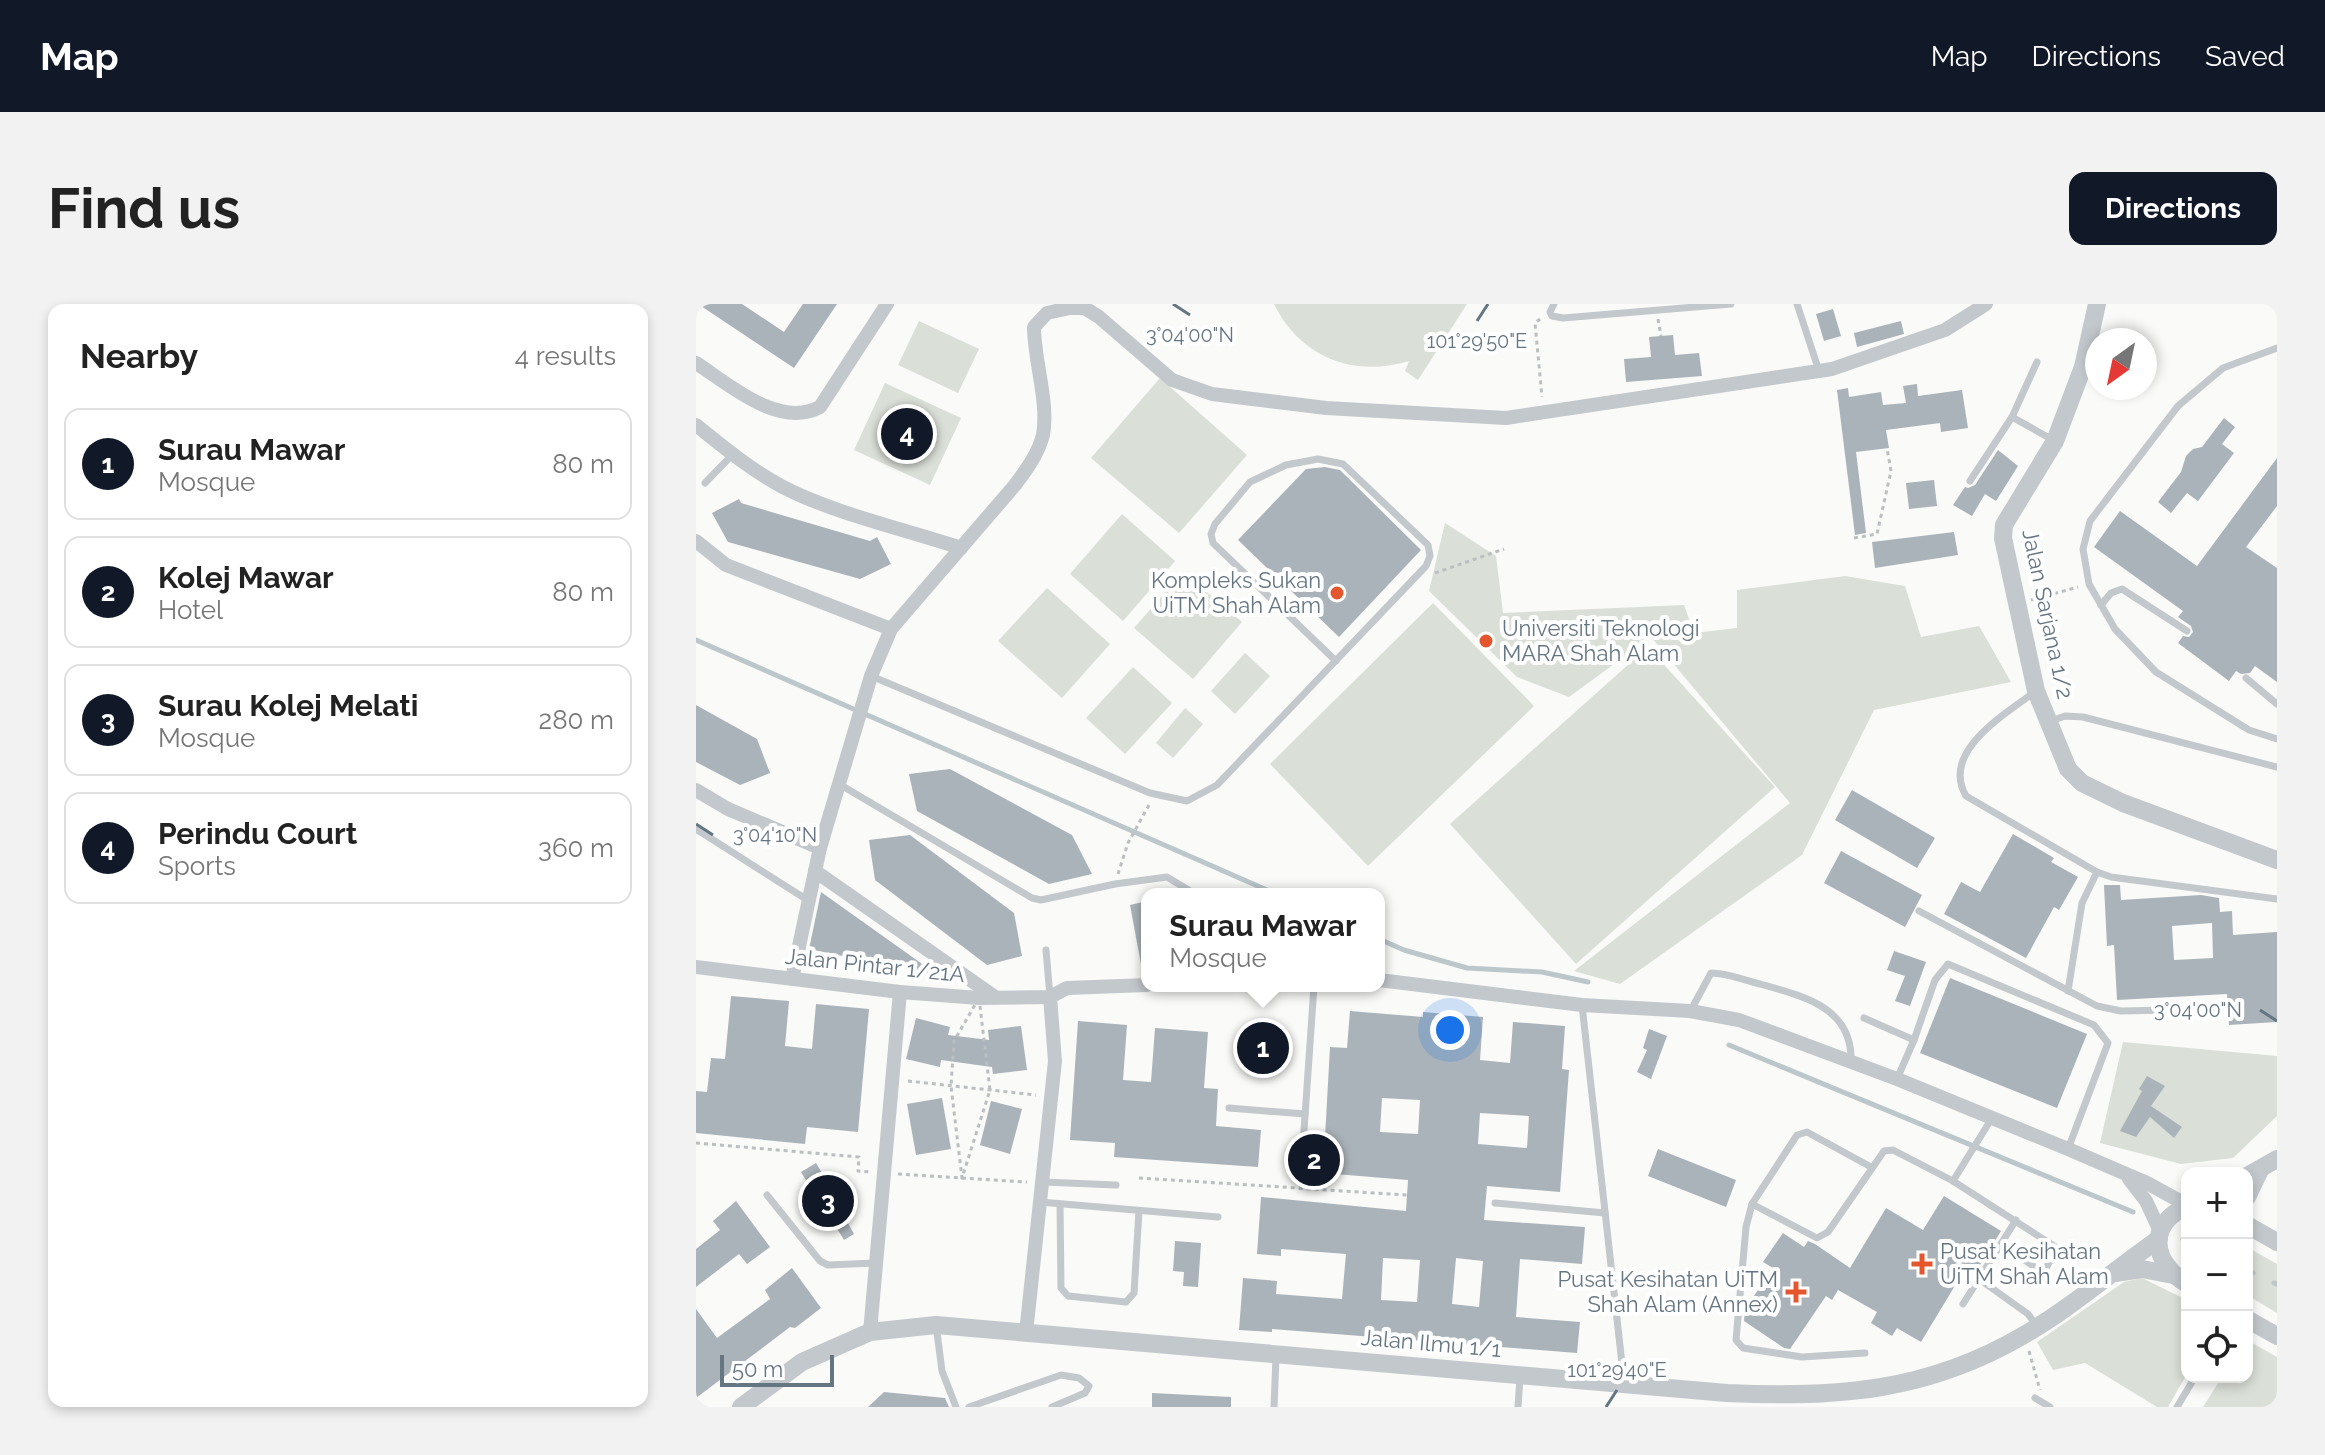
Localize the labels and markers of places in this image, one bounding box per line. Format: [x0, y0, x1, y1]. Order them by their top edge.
pin: 4 [881, 404, 933, 464]
place label: Kompleks Sukan UiTM Shah Alam [1151, 567, 1321, 618]
marker: Kompleks Sukan UiTM Shah Alam [1328, 584, 1346, 602]
place label: Universiti Teknologi MARA Shah Alam [1502, 615, 1700, 666]
marker: Universiti Teknologi MARA Shah Alam [1477, 632, 1495, 650]
pin: 1 [1237, 1018, 1289, 1078]
pin: 2 [1288, 1130, 1340, 1190]
pin: 3 [802, 1171, 854, 1231]
place label: Pusat Kesihatan UiTM Shah Alam [1940, 1238, 2109, 1289]
marker: Pusat Kesihatan UiTM Shah Alam [1911, 1253, 1933, 1275]
place label: Pusat Kesihatan UiTM Shah Alam (Annex) [1557, 1266, 1778, 1317]
marker: Pusat Kesihatan UiTM Shah Alam (Annex) [1785, 1281, 1807, 1303]

